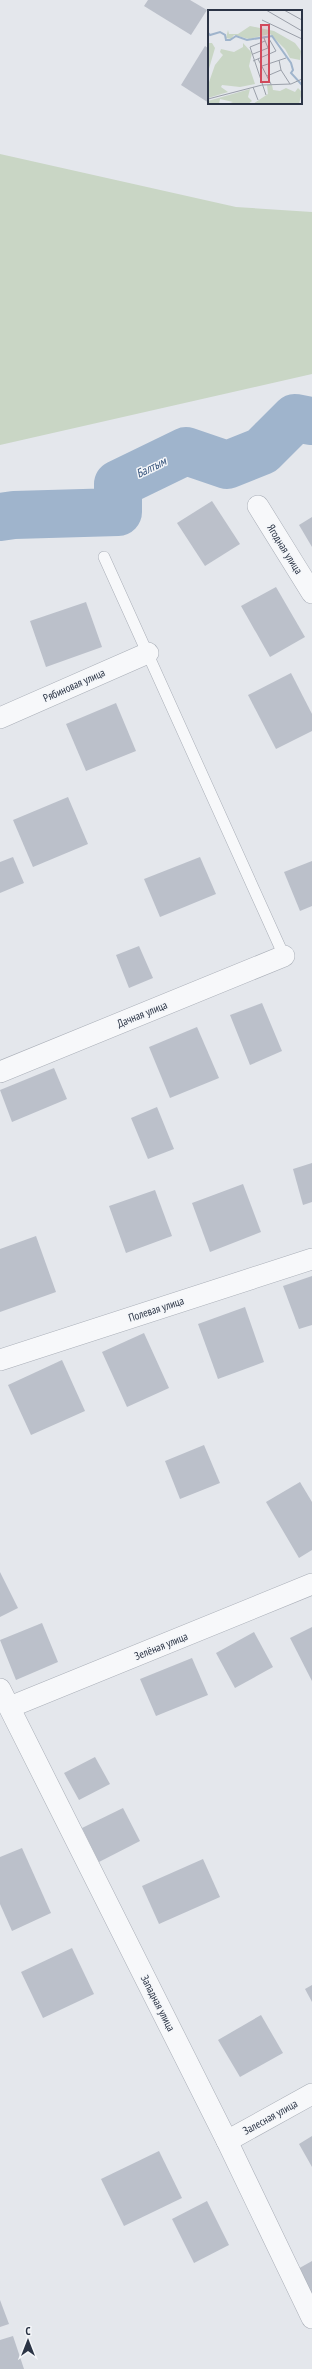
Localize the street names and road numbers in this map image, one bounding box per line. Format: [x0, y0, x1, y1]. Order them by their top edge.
street label: Ягодная улица [264, 522, 306, 576]
street label: Рябиновая улица [41, 665, 107, 705]
street label: Дачная улица [115, 998, 169, 1030]
street label: Полевая улица [126, 1293, 186, 1325]
street label: Зелёная улица [132, 1629, 190, 1663]
street label: Западная улица [138, 1972, 178, 2034]
street label: Залесная улица [240, 2096, 300, 2138]

